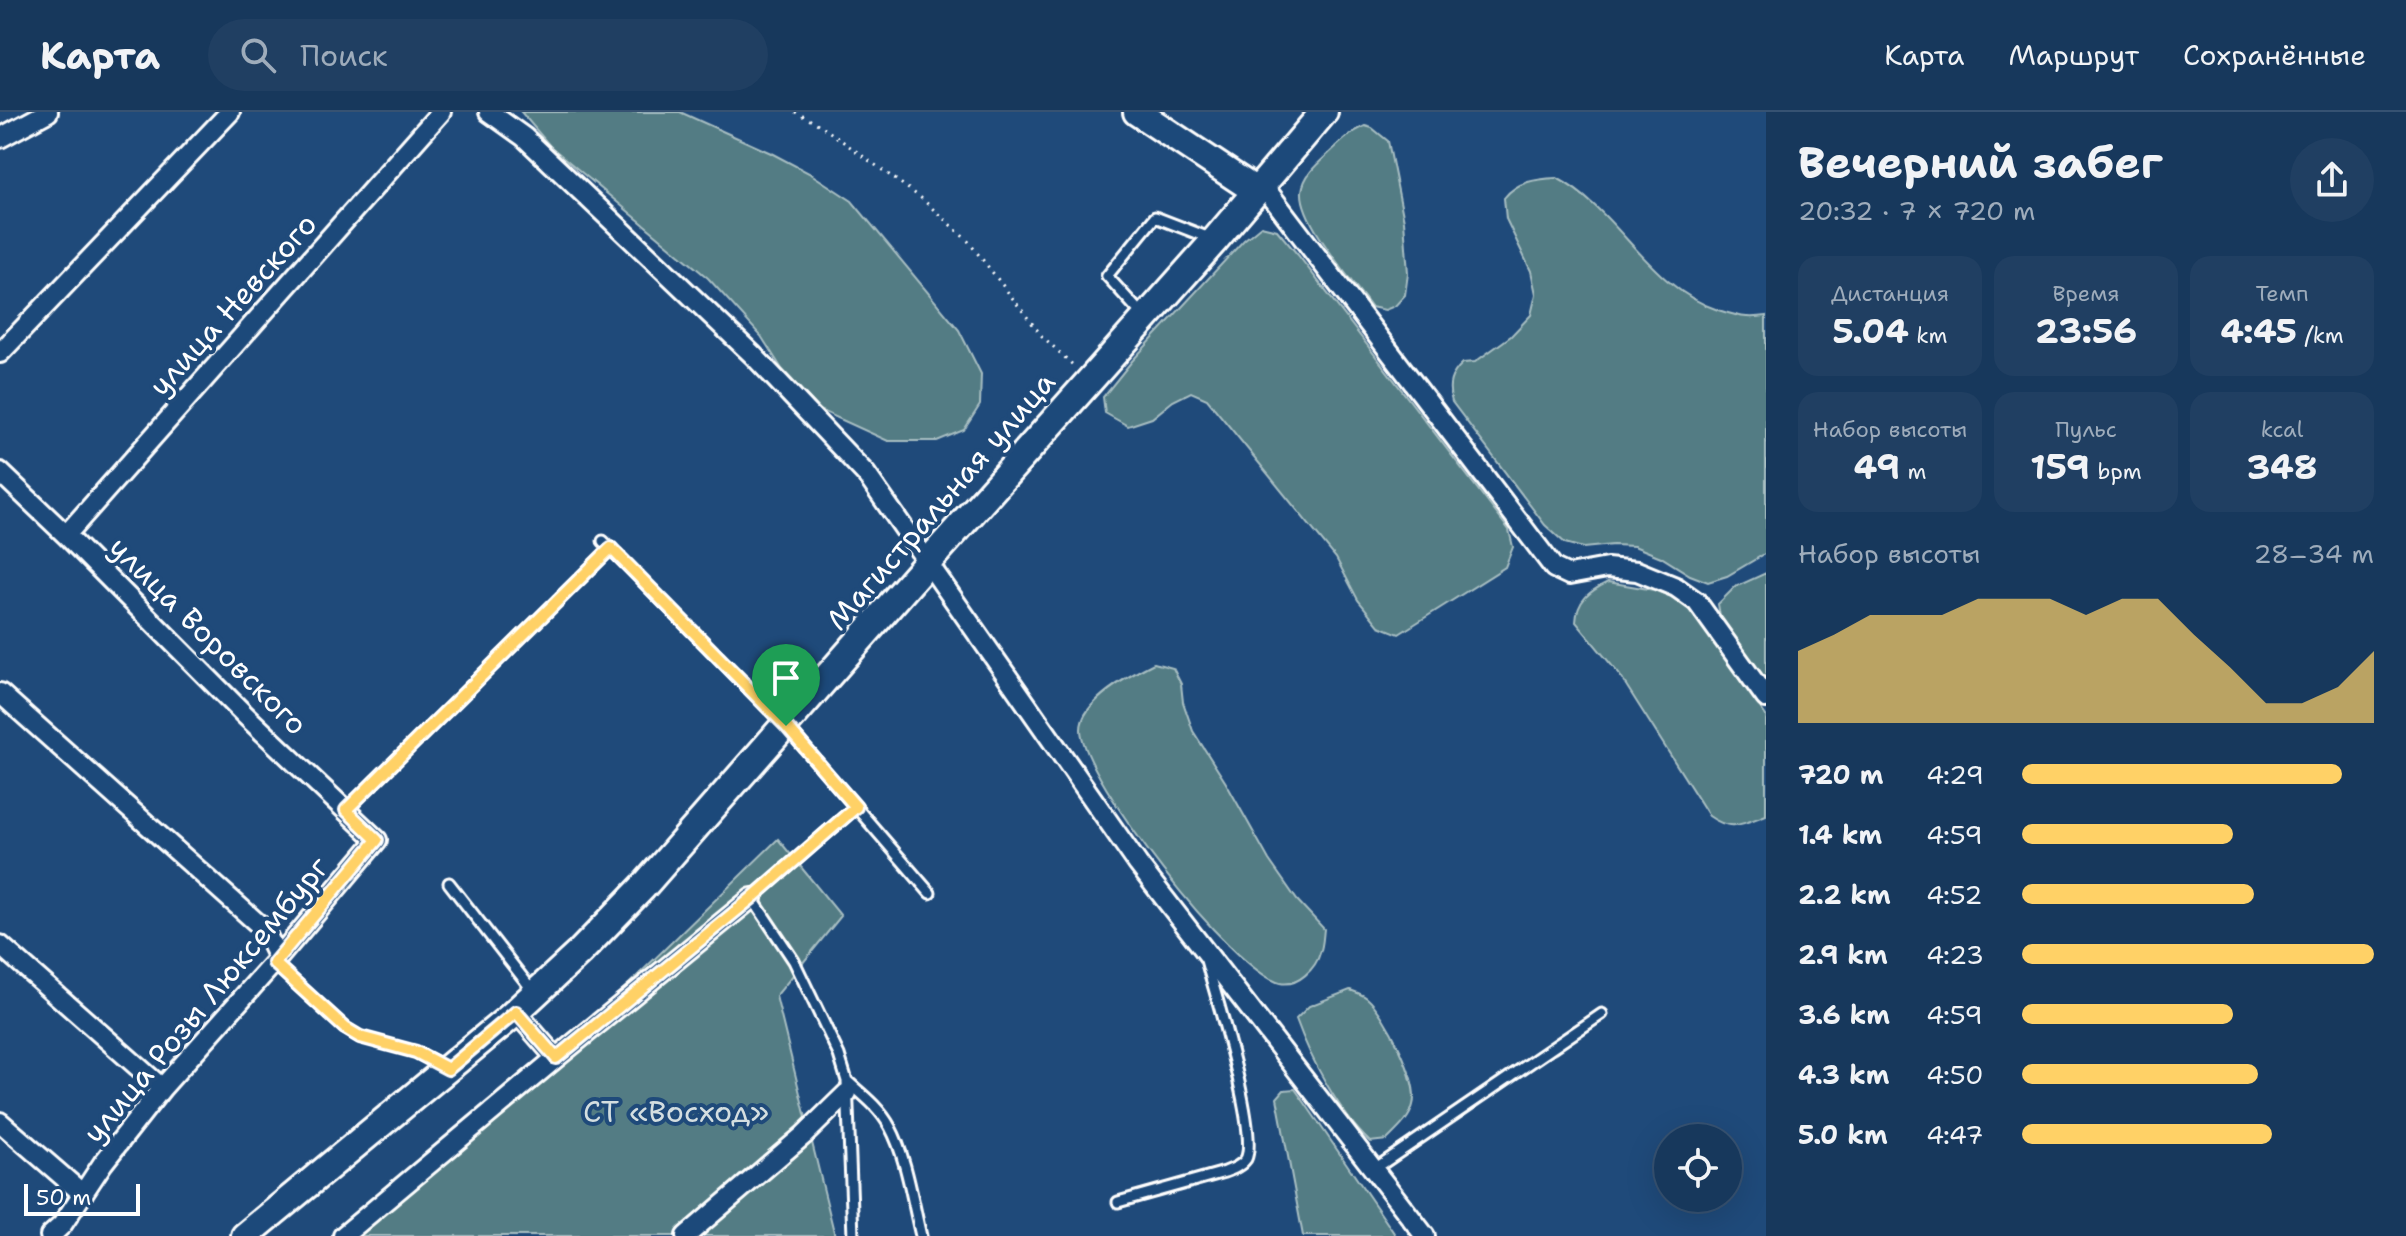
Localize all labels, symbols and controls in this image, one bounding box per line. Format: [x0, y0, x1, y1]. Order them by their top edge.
search box [208, 19, 768, 91]
text: Карта [40, 30, 160, 81]
icon: search [236, 33, 280, 77]
text: Поиск [300, 35, 388, 76]
text: Карта [1884, 36, 1964, 74]
text: Маршрут [2008, 36, 2139, 74]
text: Сохранённые [2183, 36, 2366, 74]
text: Вечерний забег [1798, 133, 2163, 192]
button: share [2290, 138, 2374, 222]
text: 20:32 · 7 × 720 m [1798, 193, 2036, 228]
street label: улица Невского [139, 204, 326, 405]
text: Дистанция [1831, 279, 1949, 308]
text: Время [2052, 279, 2120, 308]
text: Темп [2255, 279, 2309, 308]
text: 5.04 [1833, 308, 1909, 354]
text: 23:56 [2035, 308, 2137, 354]
text: 4:45 [2220, 308, 2297, 354]
text: km [1909, 321, 1948, 350]
text: /km [2297, 321, 2344, 350]
street label: Магистральная улица [817, 362, 1065, 639]
text: Набор высоты [1813, 415, 1967, 444]
text: Пульс [2055, 415, 2117, 444]
text: kcal [2261, 415, 2303, 444]
text: 49 [1853, 444, 1900, 490]
text: 159 [2030, 444, 2090, 490]
text: 348 [2247, 444, 2317, 490]
text: m [1900, 457, 1927, 486]
text: bpm [2090, 457, 2142, 486]
street label: улица Воровского [100, 527, 317, 744]
text: Набор высоты [1798, 536, 1980, 571]
text: 28–34 m [2253, 536, 2374, 571]
pin [752, 644, 820, 726]
icon: arrive [764, 656, 808, 700]
text: 720 m [1798, 757, 1883, 792]
text: 4:29 [1926, 757, 1984, 792]
text: 1.4 km [1798, 817, 1882, 852]
text: 4:59 [1926, 817, 1983, 852]
street label: улица Розы Люксембург [73, 847, 338, 1152]
text: 2.2 km [1798, 877, 1891, 912]
text: 4:52 [1926, 877, 1982, 912]
text: 2.9 km [1798, 937, 1888, 972]
text: 4:23 [1926, 937, 1984, 972]
text: 3.6 km [1798, 997, 1890, 1032]
text: 4:59 [1926, 997, 1983, 1032]
text: 4.3 km [1798, 1057, 1889, 1092]
text: 4:50 [1926, 1057, 1984, 1092]
park label: СТ «Восход» [583, 1091, 769, 1132]
text: 5.0 km [1798, 1117, 1888, 1152]
text: 4:47 [1926, 1117, 1983, 1152]
map controls [1654, 1124, 1742, 1212]
button: locate [1654, 1124, 1742, 1212]
scale bar [24, 1180, 140, 1216]
text: 50 m [36, 1183, 91, 1212]

